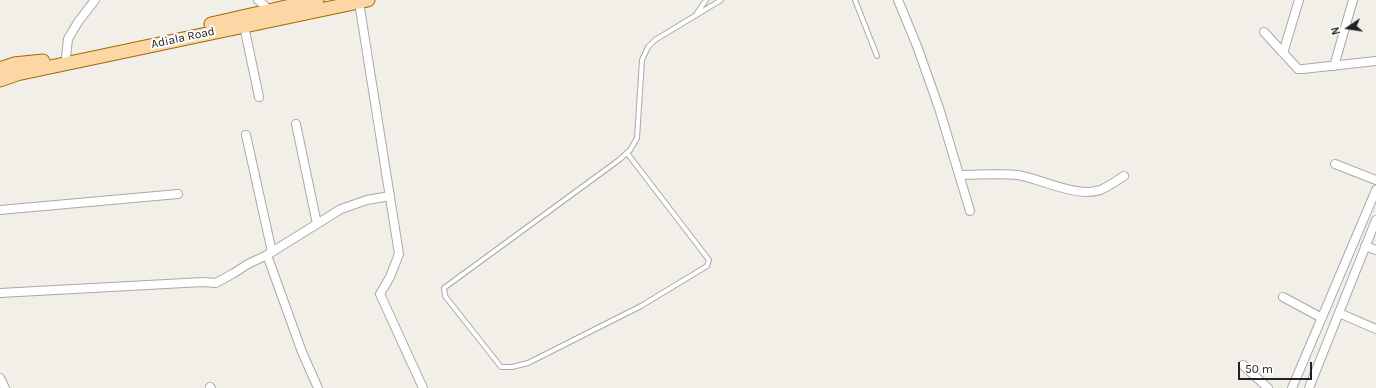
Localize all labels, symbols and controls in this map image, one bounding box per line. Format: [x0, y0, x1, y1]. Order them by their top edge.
north arrow [1328, 8, 1368, 48]
street label: Adiala Road [150, 24, 216, 52]
text: N [1329, 26, 1343, 36]
scale bar [1240, 354, 1314, 380]
text: 50 m [1245, 362, 1273, 376]

